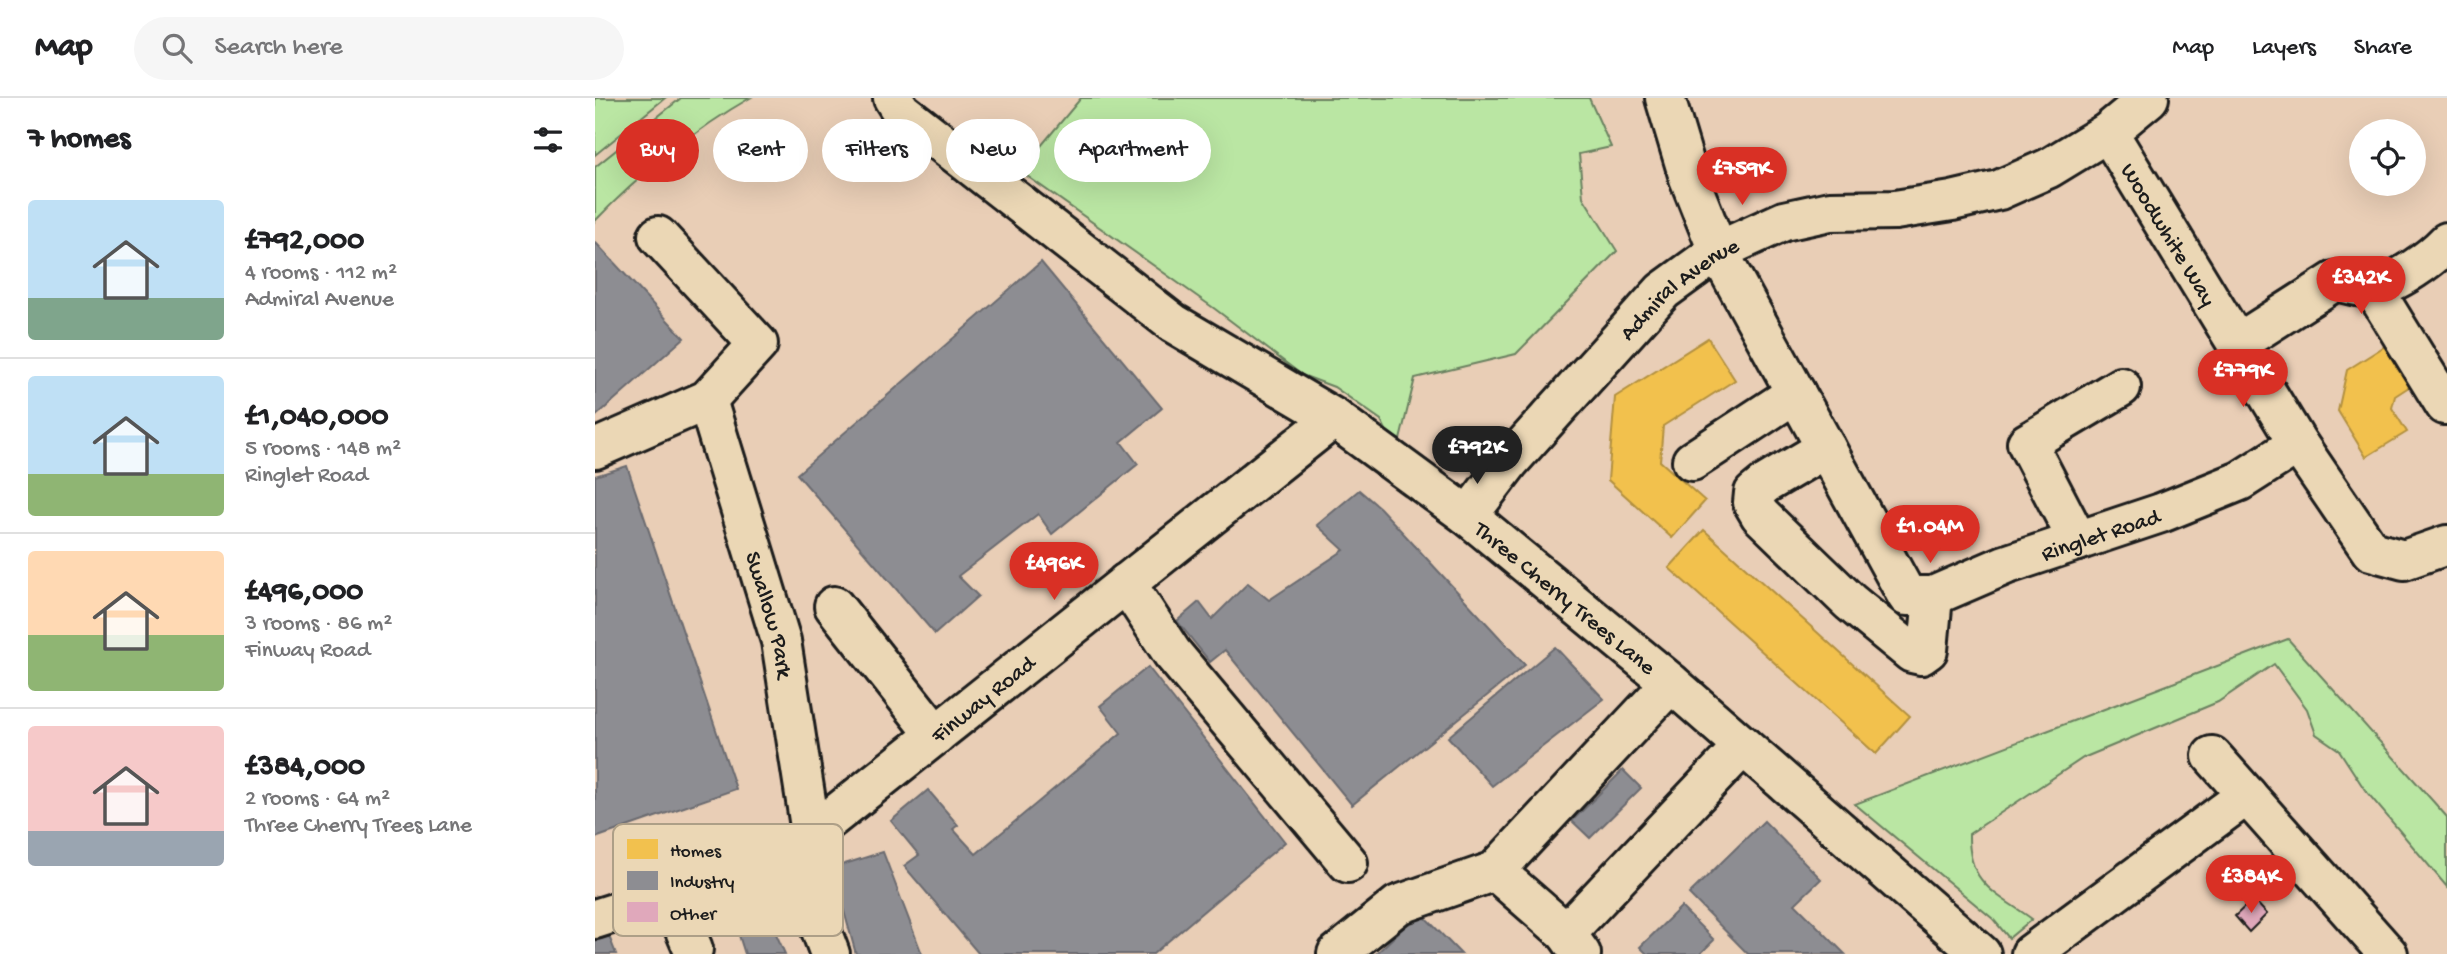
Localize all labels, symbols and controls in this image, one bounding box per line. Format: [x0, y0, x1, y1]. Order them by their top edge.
search box [134, 17, 624, 80]
text: Map [35, 29, 92, 67]
icon: search [158, 29, 196, 67]
text: Search here [214, 33, 343, 64]
text: Map [2172, 34, 2214, 63]
text: Layers [2252, 34, 2316, 63]
text: Share [2354, 34, 2412, 63]
chip: Buy [616, 119, 699, 182]
chip: Rent [713, 119, 808, 182]
chip: Filters [822, 119, 932, 182]
chip: New [946, 119, 1040, 182]
chip: Apartment [1054, 119, 1211, 182]
map controls [2349, 119, 2426, 196]
button: locate [2349, 119, 2426, 196]
icon: filters [529, 121, 567, 159]
text: 7 homes [28, 123, 130, 158]
pin: £759K [1693, 148, 1791, 207]
text: £759K [1713, 156, 1771, 183]
street label: Woodwhite Way [2113, 159, 2221, 312]
text: £792,000 [245, 225, 364, 260]
icon: home [84, 228, 168, 312]
street label: Admiral Avenue [1615, 233, 1745, 347]
pin: £342K [2312, 256, 2410, 316]
text: 4 rooms · 112 m² [245, 260, 397, 287]
text: £342K [2333, 265, 2389, 292]
text: Admiral Avenue [245, 287, 394, 314]
pin: £779K [2194, 350, 2292, 409]
text: £779K [2214, 358, 2272, 385]
text: £1,040,000 [245, 401, 389, 436]
icon: home [84, 404, 168, 488]
pin: £792K [1428, 426, 1526, 486]
text: £792K [1448, 435, 1506, 462]
text: 5 rooms · 148 m² [245, 436, 401, 463]
text: Ringlet Road [245, 463, 368, 490]
street label: Ringlet Road [2038, 504, 2165, 569]
pin: £1.04M [1873, 505, 1987, 565]
text: £1.04M [1897, 514, 1963, 541]
street label: Three Cherry Trees Lane [1466, 516, 1661, 683]
pin: £496K [1005, 542, 1103, 602]
street label: Swallow Park [737, 549, 797, 683]
text: £496K [1026, 551, 1082, 578]
text: £496,000 [245, 576, 363, 611]
icon: home [84, 579, 168, 663]
text: 3 rooms · 86 m² [245, 611, 392, 638]
text: Finway Road [245, 638, 370, 665]
street label: Finway Road [926, 650, 1043, 751]
text: £384,000 [245, 751, 365, 786]
icon: home [84, 754, 168, 838]
text: 2 rooms · 64 m² [245, 786, 390, 813]
text: Three Cherry Trees Lane [245, 813, 472, 840]
legend [613, 824, 843, 936]
text: Homes [670, 841, 722, 864]
pin: £384K [2202, 856, 2300, 915]
text: £384K [2222, 864, 2280, 891]
text: Industry [670, 872, 735, 895]
text: Other [670, 904, 718, 927]

